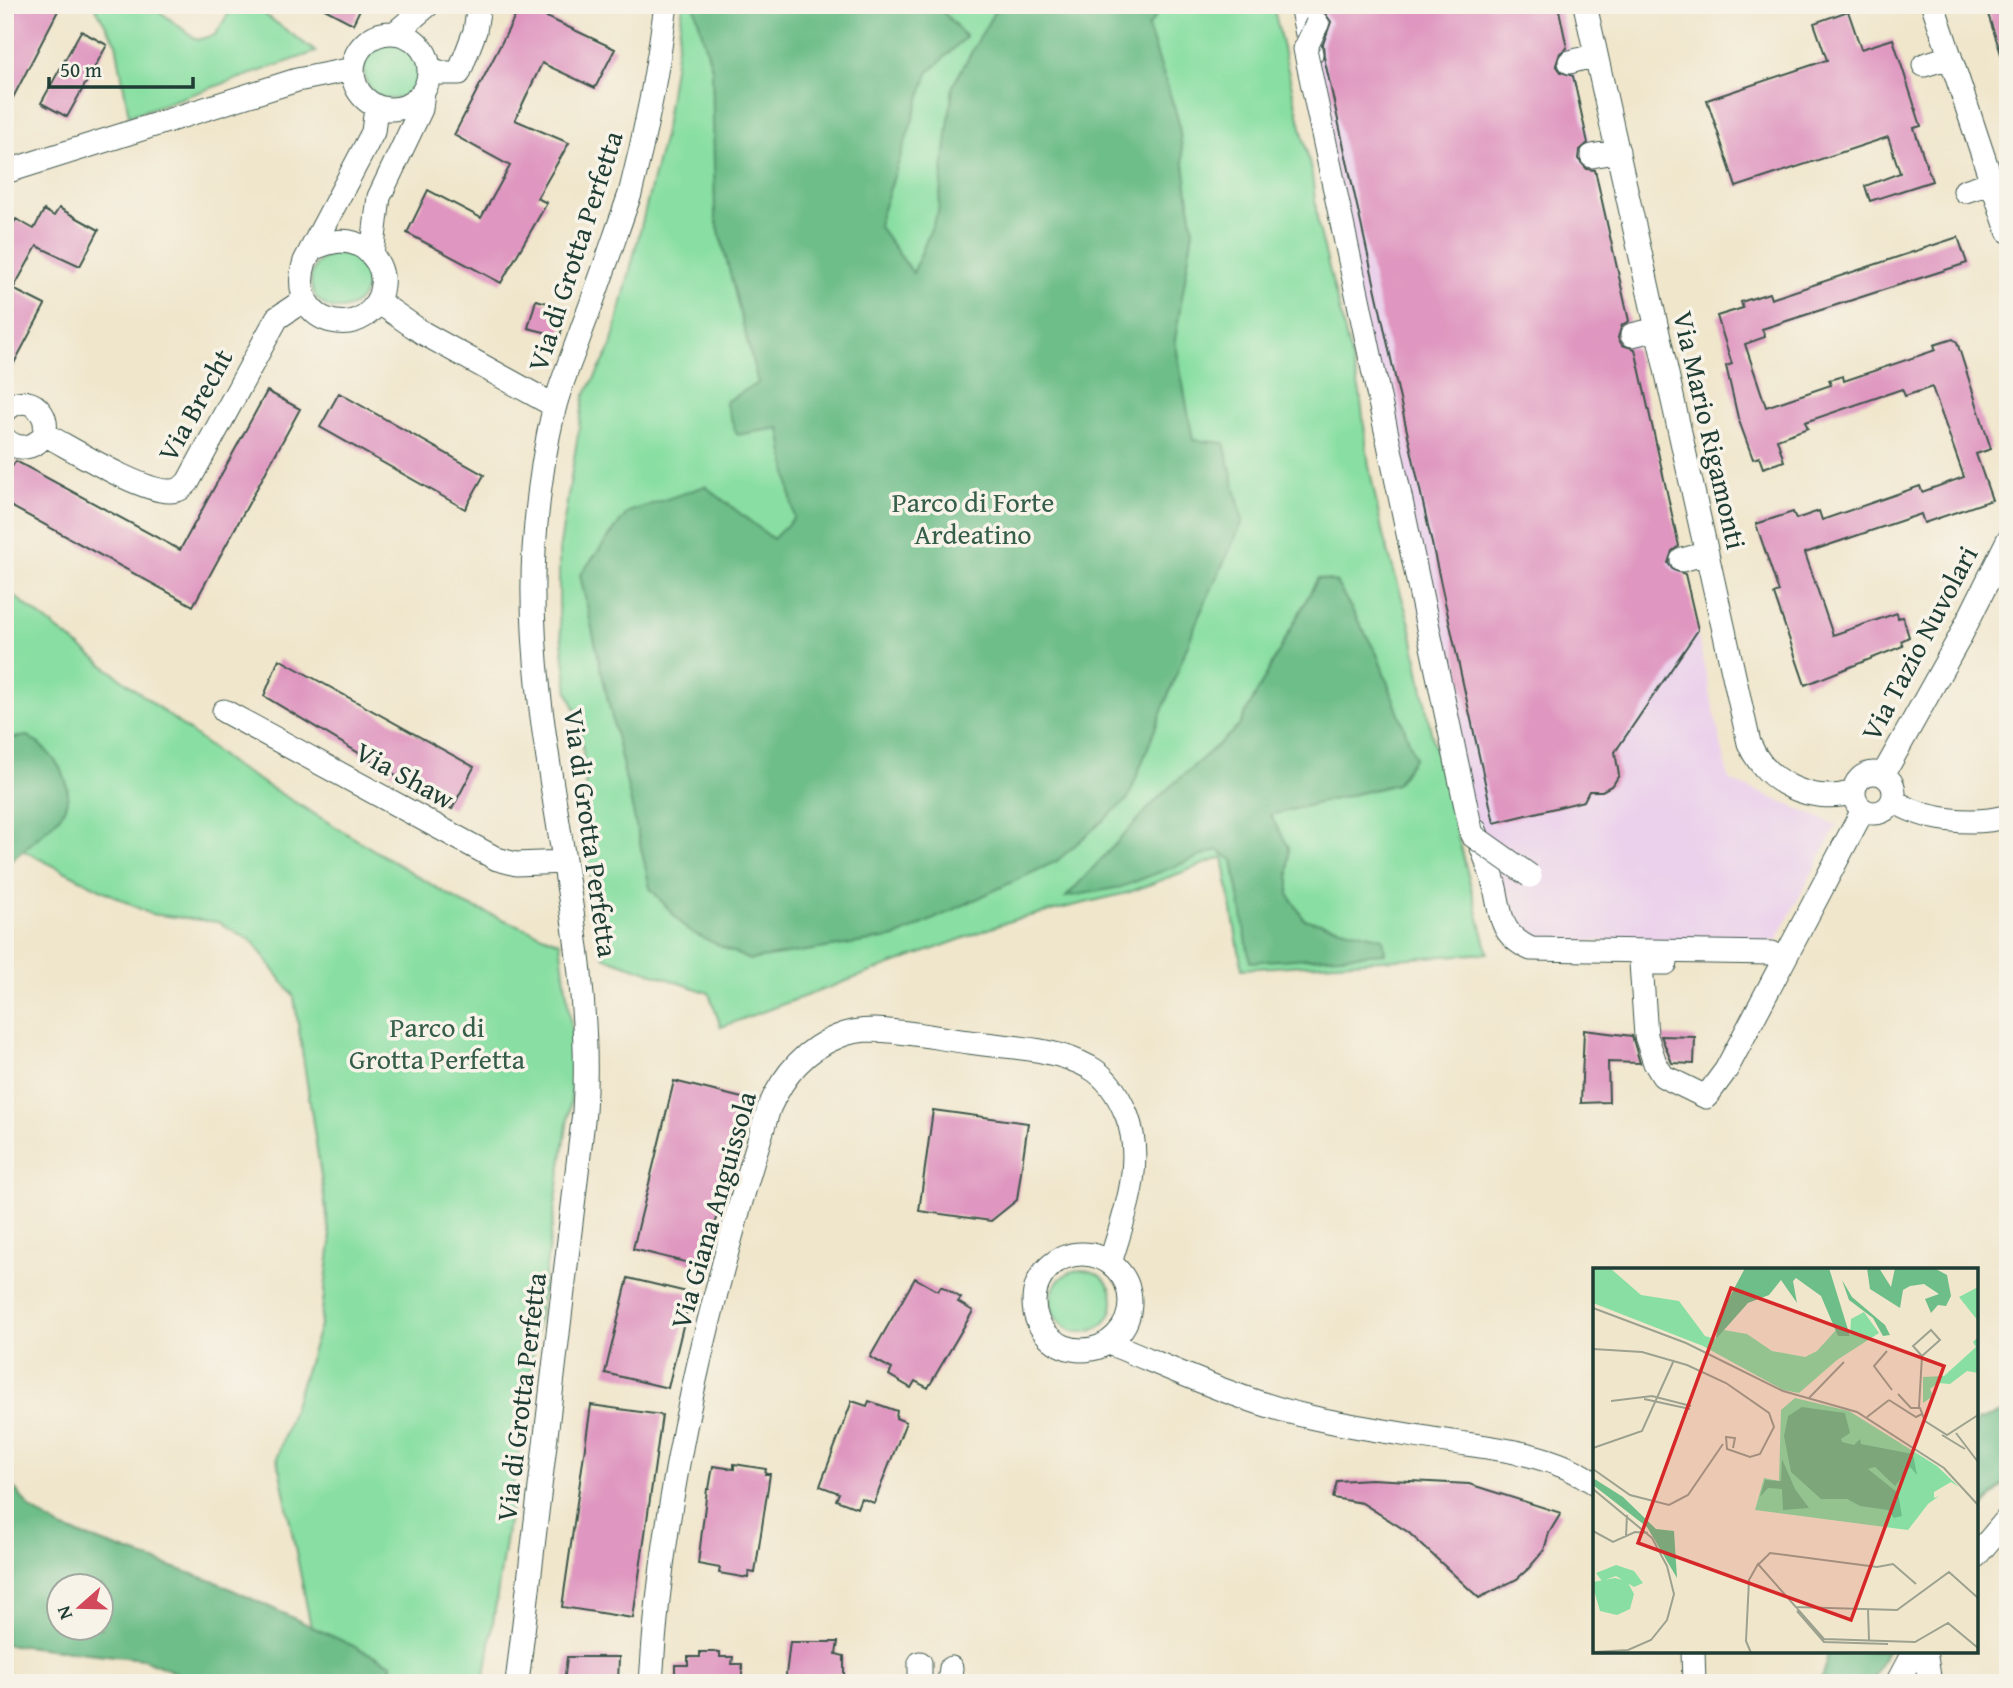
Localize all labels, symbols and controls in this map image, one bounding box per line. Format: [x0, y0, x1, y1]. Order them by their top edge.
scale bar [49, 46, 192, 90]
text: 50 m [60, 54, 102, 85]
street label: Via di Grotta Perfetta [516, 125, 633, 376]
street label: Via Mario Rigamonti [1663, 307, 1758, 553]
street label: Via Brecht [147, 341, 242, 469]
park label: Parco di Forte Ardeatino [892, 481, 1054, 554]
street label: Via Tazio Nuvolari [1850, 538, 1987, 748]
street label: Via di Grotta Perfetta [554, 706, 629, 961]
street label: Via Shaw [348, 731, 462, 819]
park label: Parco di Grotta Perfetta [349, 1006, 526, 1079]
street label: Via Giana Anguissola [659, 1085, 766, 1334]
inset map [1593, 1268, 1978, 1653]
street label: Via di Grotta Perfetta [485, 1269, 556, 1524]
north arrow [46, 1572, 116, 1642]
text: N [49, 1602, 79, 1624]

